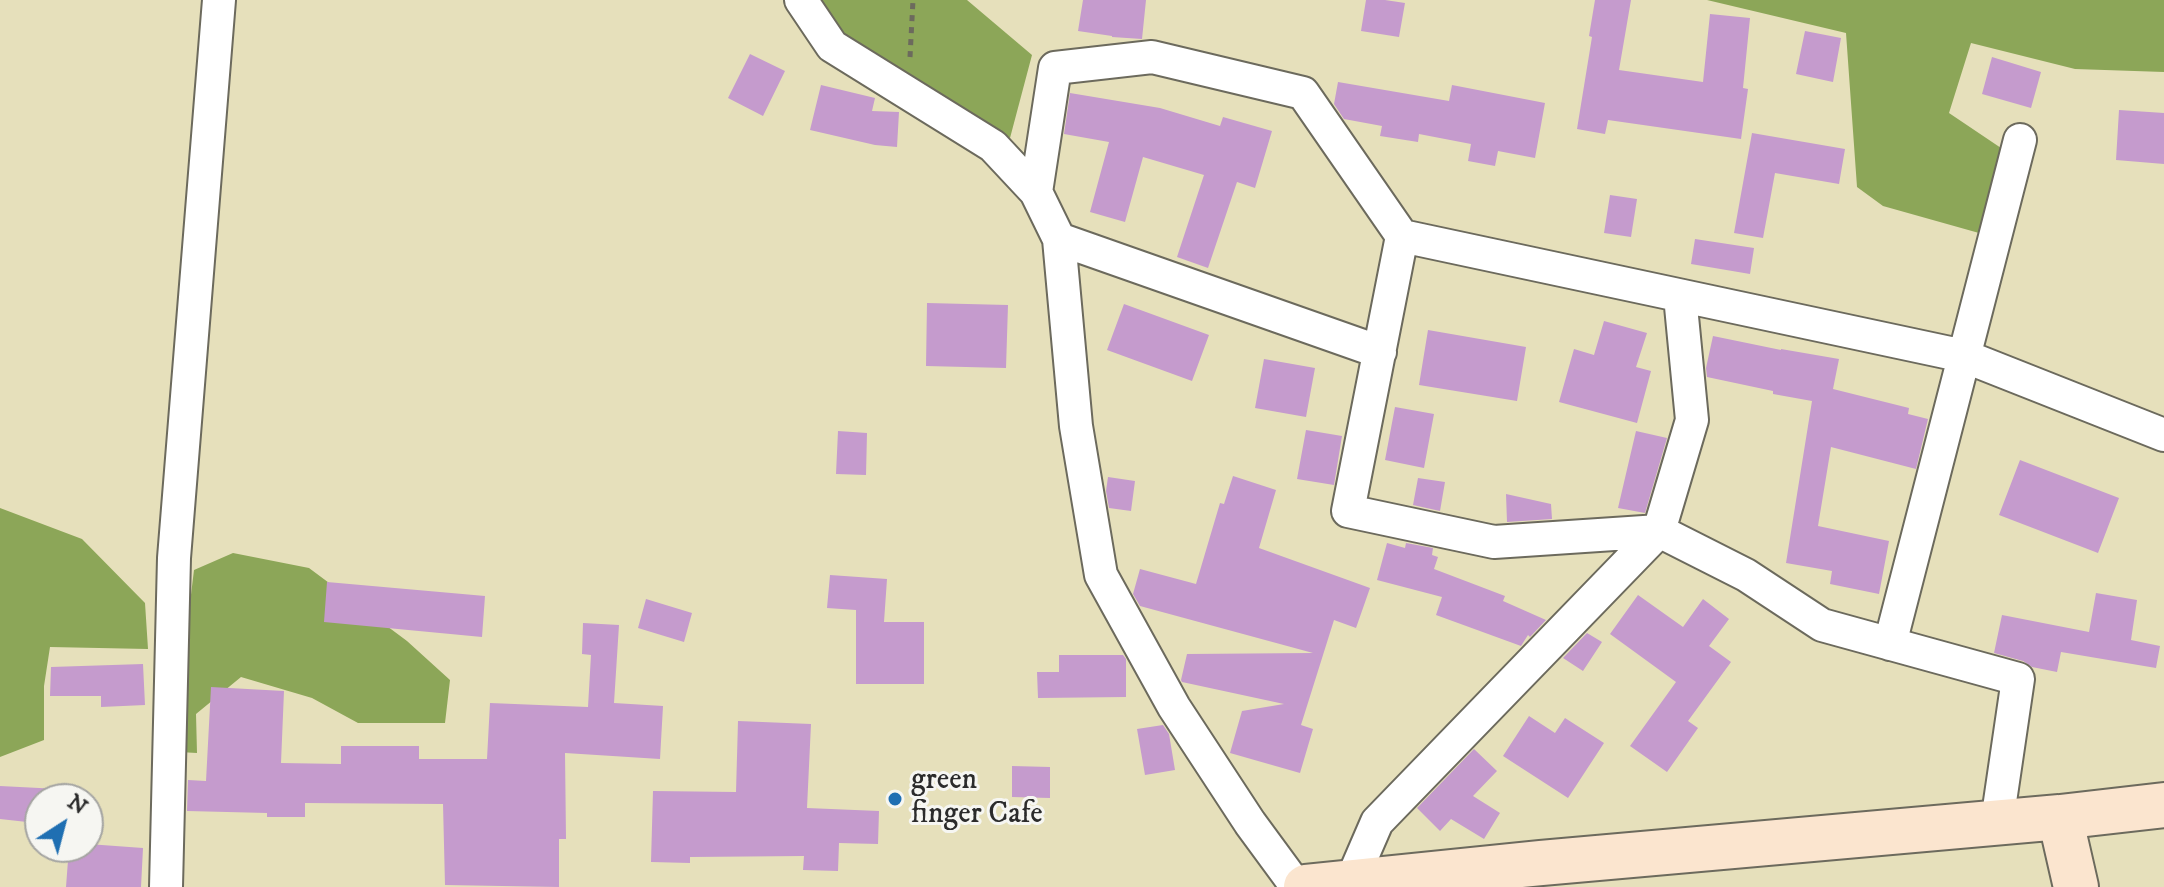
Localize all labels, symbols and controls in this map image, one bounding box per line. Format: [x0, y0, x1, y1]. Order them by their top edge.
place label: green finger Cafe [911, 764, 1043, 834]
north arrow [24, 783, 104, 863]
text: N [62, 789, 92, 821]
marker: green finger Cafe [886, 790, 904, 808]

